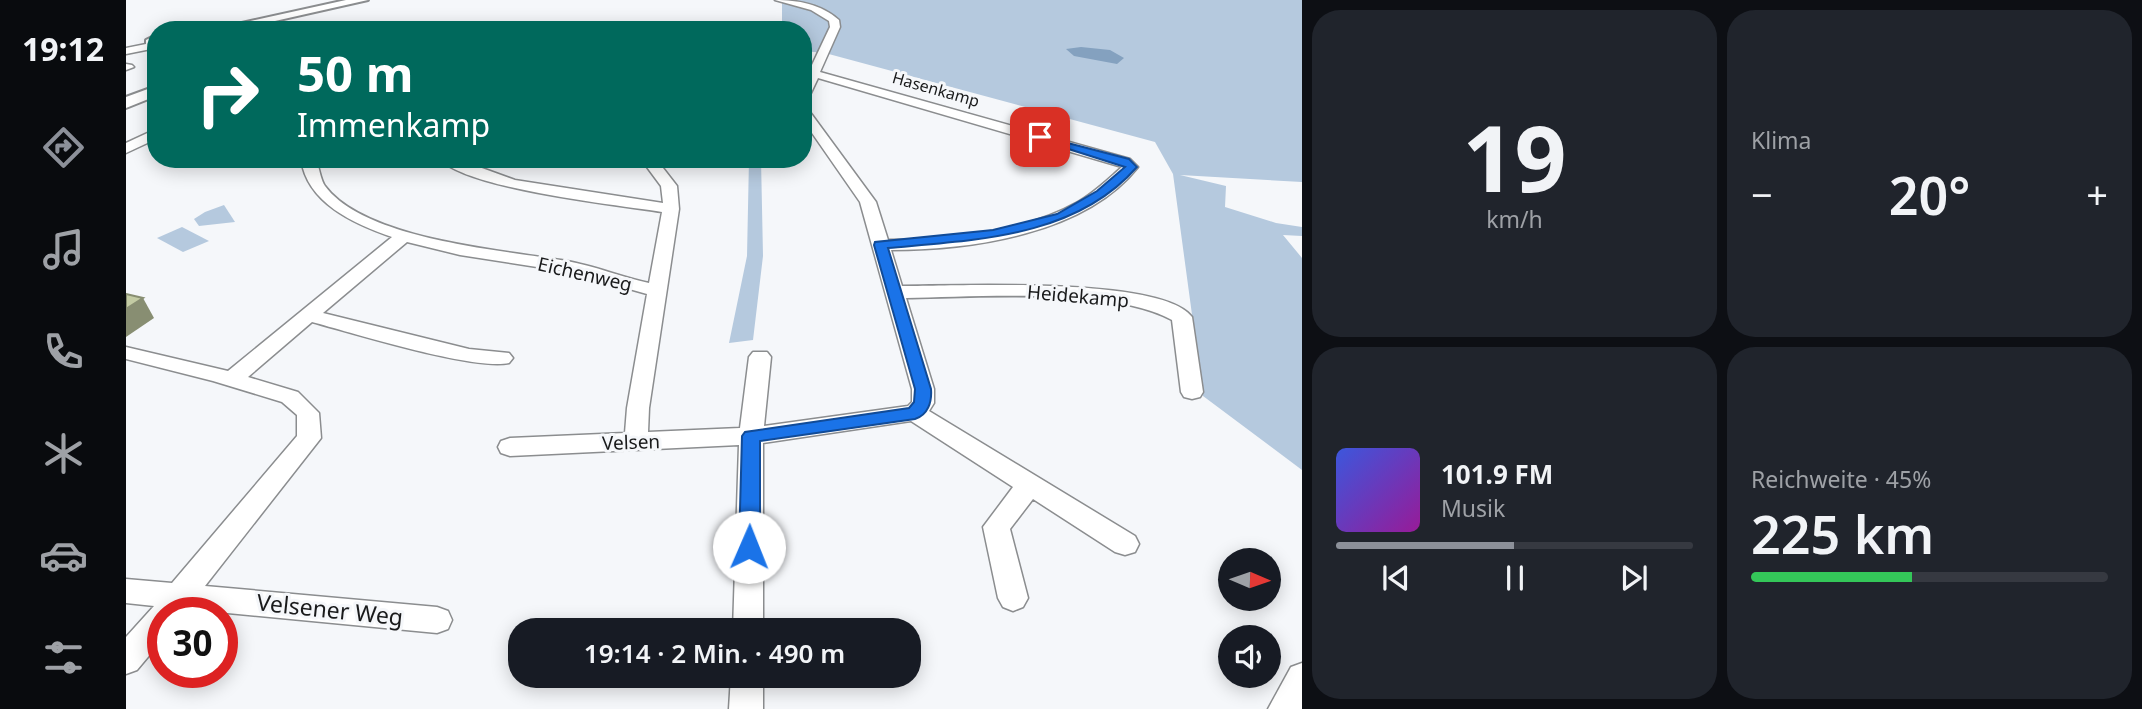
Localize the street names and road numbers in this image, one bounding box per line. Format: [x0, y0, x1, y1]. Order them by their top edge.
street label: Hasenkamp [890, 66, 982, 112]
street label: Eichenweg [535, 251, 635, 297]
street label: Heidekamp [1026, 279, 1130, 313]
street label: Velsen [601, 428, 661, 456]
street label: Velsener Weg [255, 585, 405, 633]

